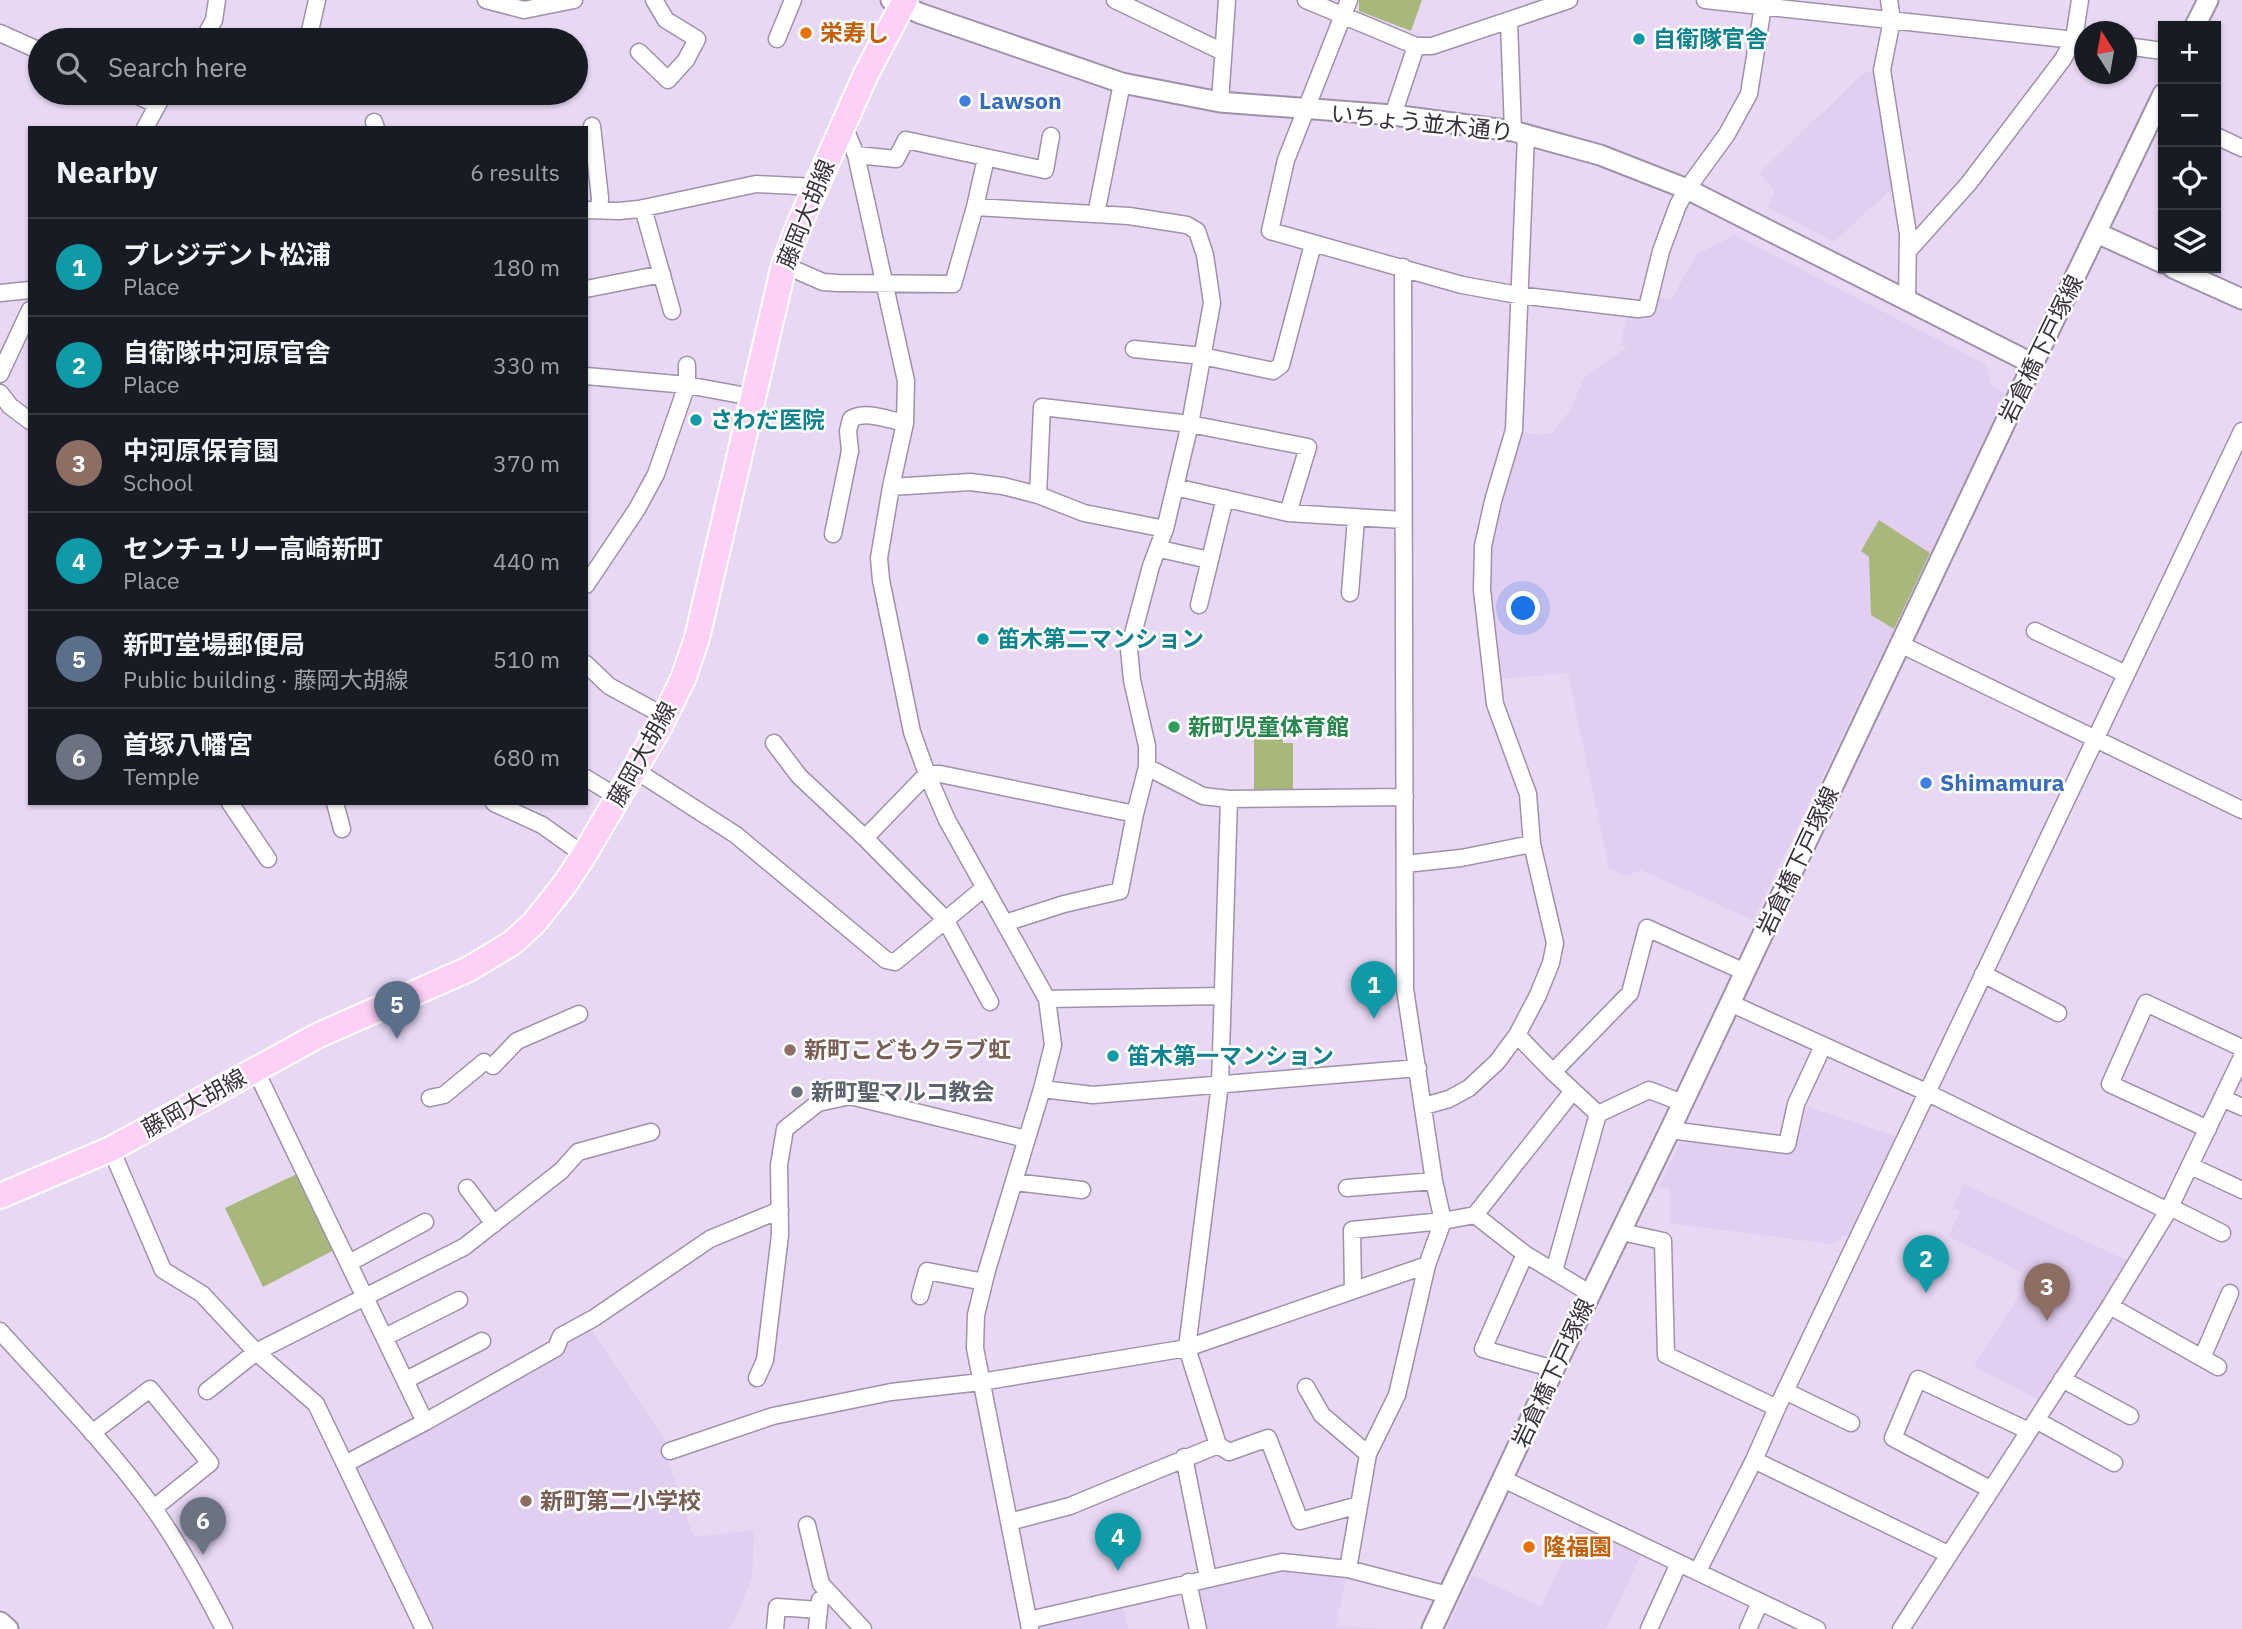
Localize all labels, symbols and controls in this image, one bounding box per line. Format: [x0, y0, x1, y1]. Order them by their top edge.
place label: 栄寿し [820, 17, 889, 47]
north arrow [2074, 21, 2137, 84]
map controls [2158, 21, 2221, 273]
button: + [2158, 21, 2221, 84]
place label: 自衛隊官舎 [1653, 23, 1768, 53]
marker: 栄寿し [798, 25, 814, 41]
search box [28, 28, 588, 105]
marker: 自衛隊官舎 [1631, 31, 1647, 47]
icon: search [52, 48, 90, 86]
text: Search here [108, 50, 247, 84]
button: − [2158, 84, 2221, 147]
place label: Lawson [979, 85, 1062, 115]
marker: Lawson [957, 93, 973, 109]
street label: いちょう並木通り [1329, 97, 1515, 147]
button: locate [2158, 147, 2221, 210]
text: Nearby [56, 152, 158, 191]
street label: 藤岡大胡線 [770, 155, 841, 273]
text: 6 results [470, 157, 560, 187]
button: layers [2158, 210, 2221, 273]
text: プレジデント松浦 [123, 237, 331, 271]
text: 1 [72, 252, 86, 282]
text: 180 m [493, 252, 560, 282]
street label: 岩倉橋下戸塚線 [1991, 270, 2089, 427]
text: Place [123, 271, 180, 301]
text: 自衛隊中河原官舎 [123, 335, 331, 369]
text: 2 [72, 350, 86, 380]
text: 330 m [493, 350, 560, 380]
text: Place [123, 369, 180, 399]
place label: さわだ医院 [710, 404, 825, 434]
marker: さわだ医院 [688, 412, 704, 428]
text: 中河原保育園 [123, 433, 279, 467]
text: 3 [72, 448, 86, 478]
text: 370 m [493, 448, 560, 478]
text: School [123, 467, 193, 497]
text: センチュリー高崎新町 [123, 531, 383, 565]
text: 4 [72, 546, 86, 576]
text: 440 m [493, 546, 560, 576]
text: Place [123, 565, 180, 595]
your location [1506, 591, 1540, 625]
place label: 笛木第二マンション [997, 623, 1204, 653]
text: 新町堂場郵便局 [123, 627, 305, 661]
marker: 笛木第二マンション [975, 631, 991, 647]
text: 5 [72, 644, 86, 674]
text: 510 m [493, 644, 560, 674]
text: Public building · 藤岡大胡線 [123, 664, 408, 694]
street label: 藤岡大胡線 [600, 696, 682, 811]
place label: 新町児童体育館 [1188, 711, 1349, 741]
marker: 新町児童体育館 [1166, 719, 1182, 735]
text: 首塚八幡宮 [123, 727, 253, 761]
text: 6 [72, 742, 86, 772]
text: 680 m [493, 742, 560, 772]
text: Temple [123, 761, 200, 791]
place label: Shimamura [1940, 767, 2065, 797]
marker: Shimamura [1918, 775, 1934, 791]
street label: 岩倉橋下戸塚線 [1749, 781, 1845, 940]
pin: 1 [1351, 961, 1397, 1019]
pin: 5 [374, 981, 420, 1039]
place label: 新町こどもクラブ虹 [804, 1034, 1011, 1064]
place label: 笛木第一マンション [1127, 1040, 1334, 1070]
marker: 新町こどもクラブ虹 [782, 1042, 798, 1058]
marker: 笛木第一マンション [1105, 1048, 1121, 1064]
street label: 藤岡大胡線 [136, 1061, 251, 1143]
place label: 新町聖マルコ教会 [811, 1076, 995, 1106]
marker: 新町聖マルコ教会 [789, 1084, 805, 1100]
pin: 2 [1903, 1235, 1949, 1293]
pin: 3 [2024, 1263, 2070, 1321]
street label: 岩倉橋下戸塚線 [1504, 1293, 1600, 1452]
place label: 新町第二小学校 [540, 1485, 701, 1515]
marker: 新町第二小学校 [518, 1493, 534, 1509]
pin: 6 [180, 1497, 226, 1555]
pin: 4 [1095, 1513, 1141, 1571]
place label: 隆福園 [1543, 1531, 1612, 1561]
marker: 隆福園 [1521, 1539, 1537, 1555]

